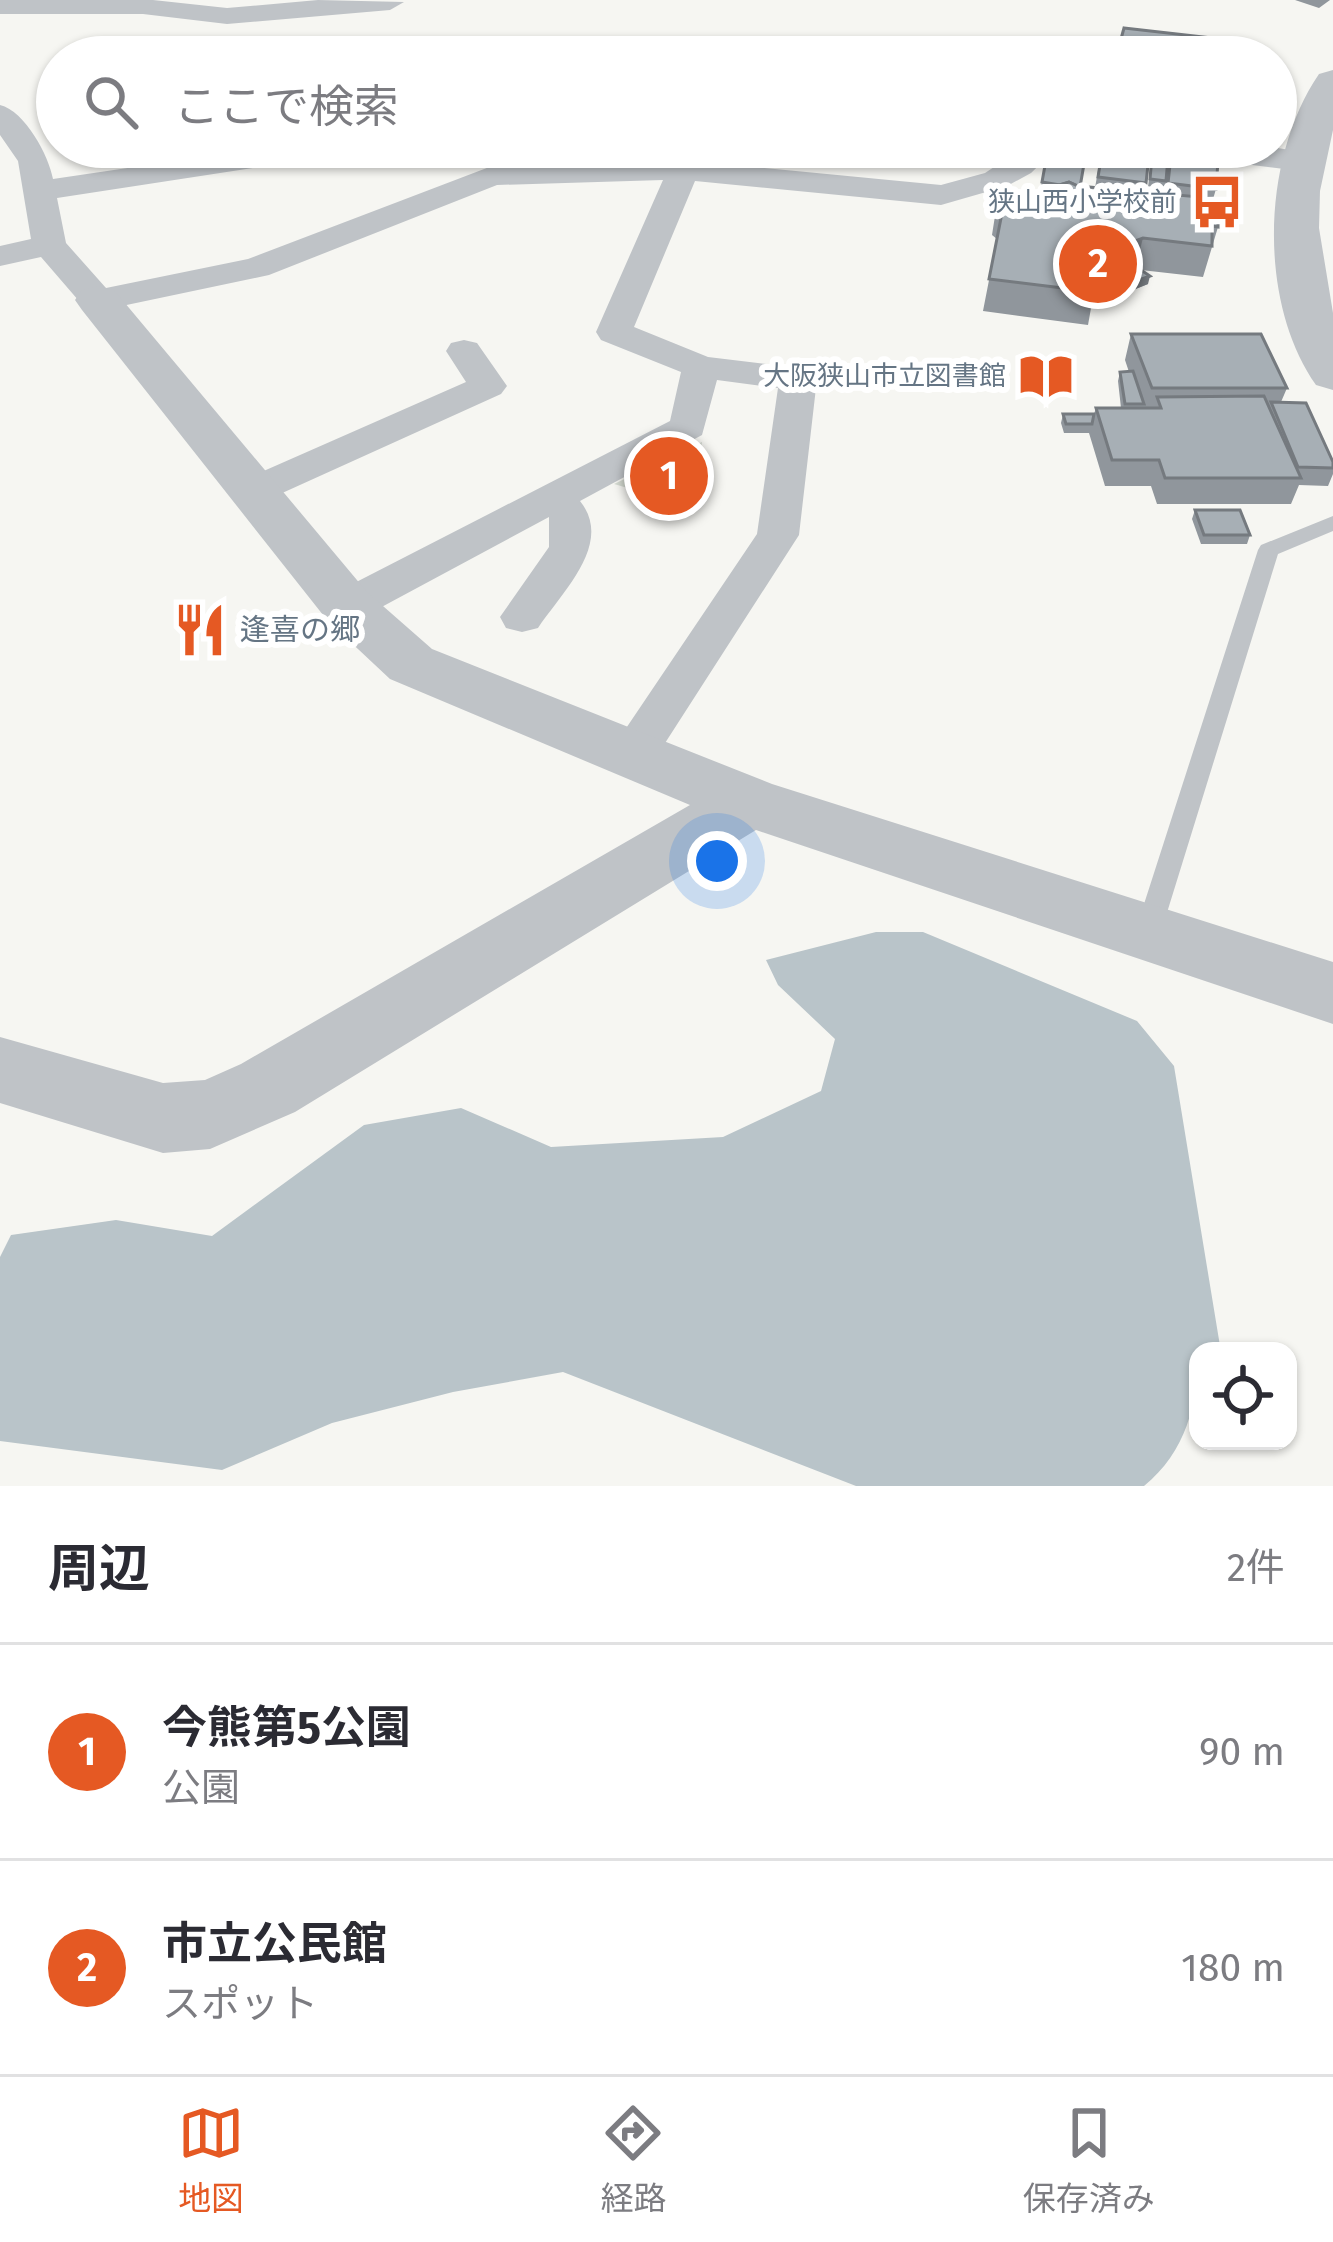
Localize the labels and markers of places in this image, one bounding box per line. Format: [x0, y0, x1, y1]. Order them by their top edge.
bus stop icon: 狭山西小学校前 [1188, 173, 1246, 231]
place label: 狭山西小学校前 [988, 186, 1177, 218]
pin: 2 [1059, 219, 1137, 309]
library icon: 大阪狭山市立図書館 [1017, 347, 1075, 405]
place label: 大阪狭山市立図書館 [763, 360, 1006, 392]
pin: 1 [630, 431, 708, 521]
restaurant icon: 逢喜の郷 [171, 601, 229, 659]
place label: 逢喜の郷 [240, 612, 360, 648]

